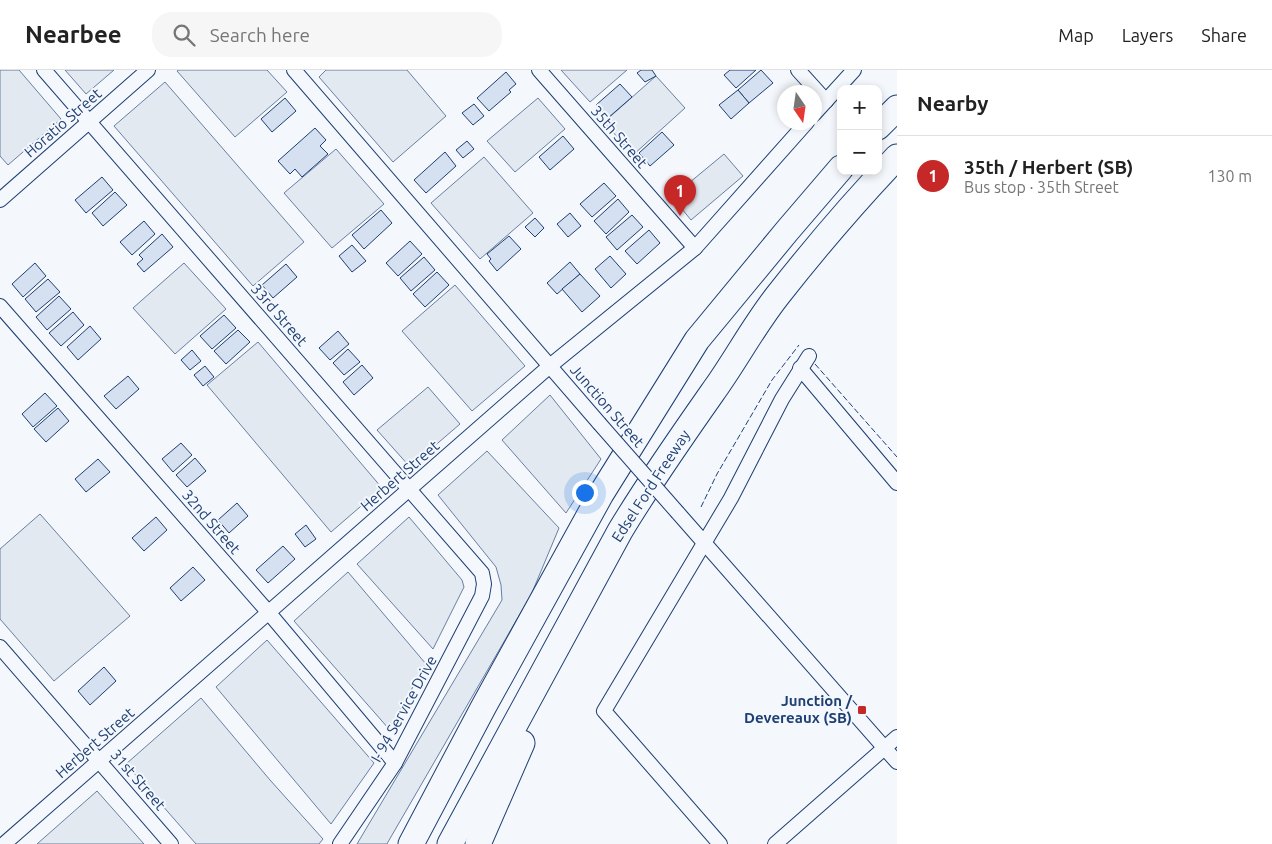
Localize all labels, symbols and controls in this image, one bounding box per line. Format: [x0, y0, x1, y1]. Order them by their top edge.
search box [152, 12, 502, 57]
text: Nearbee [25, 21, 122, 48]
icon: search [170, 21, 198, 49]
text: Search here [210, 24, 310, 46]
text: Map [1058, 25, 1094, 45]
text: Layers [1122, 25, 1173, 45]
text: Share [1201, 25, 1247, 45]
street label: Horatio Street [21, 85, 105, 161]
north arrow [777, 85, 822, 130]
map controls [837, 85, 882, 175]
button: + [837, 85, 882, 130]
text: Nearby [917, 91, 988, 115]
street label: 35th Street [588, 102, 651, 171]
button: − [837, 130, 882, 175]
text: 35th / Herbert (SB) [964, 156, 1133, 178]
text: 1 [928, 167, 938, 185]
text: 130 m [1207, 167, 1252, 185]
pin: 1 [664, 175, 696, 216]
text: Bus stop · 35th Street [964, 178, 1119, 196]
street label: 33rd Street [248, 280, 311, 349]
street label: Junction Street [567, 361, 648, 450]
street label: Edsel Ford Freeway [608, 427, 693, 545]
street label: Herbert Street [357, 437, 442, 514]
your location [572, 480, 598, 506]
street label: 32nd Street [179, 486, 244, 557]
street label: I- 94 Service Drive [367, 653, 440, 765]
place label: Junction / Devereaux (SB) [744, 692, 853, 726]
street label: Herbert Street [52, 704, 137, 781]
marker: Junction / Devereaux (SB) [856, 704, 868, 716]
street label: 31st Street [107, 746, 169, 813]

